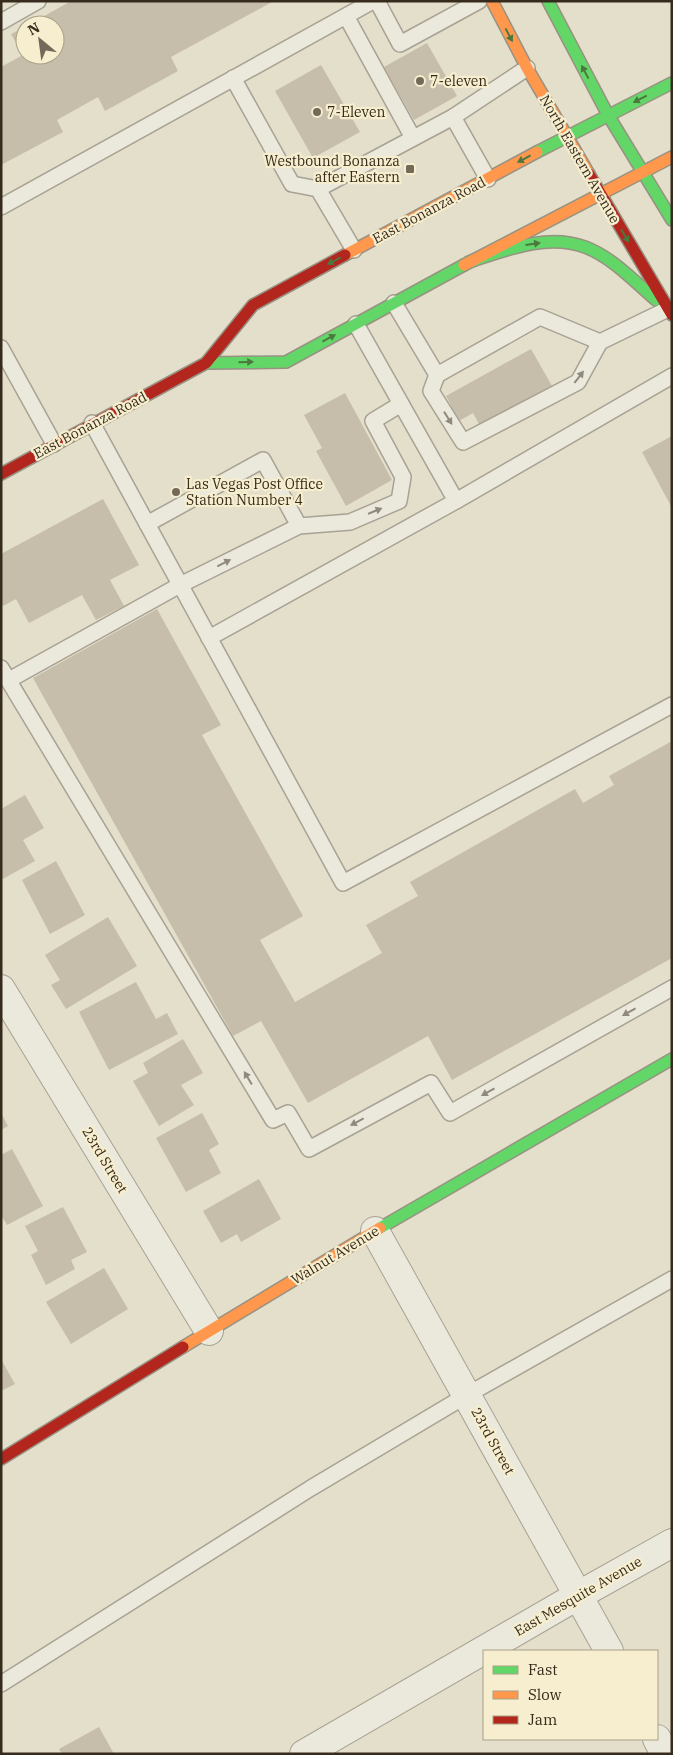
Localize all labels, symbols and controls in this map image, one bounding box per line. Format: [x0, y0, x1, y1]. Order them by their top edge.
north arrow [15, 15, 65, 65]
text: N [24, 18, 43, 39]
one-way arrow [505, 28, 514, 41]
one-way arrow [581, 65, 589, 80]
place label: 7-eleven [430, 72, 487, 90]
marker: 7-eleven [414, 75, 426, 87]
street label: North Eastern Avenue [536, 92, 624, 226]
one-way arrow [633, 95, 647, 103]
place label: 7-Eleven [327, 103, 385, 121]
marker: 7-Eleven [311, 106, 323, 118]
place label: Westbound Bonanza after Eastern [265, 152, 400, 186]
one-way arrow [517, 155, 531, 163]
marker: Westbound Bonanza after Eastern [404, 163, 416, 175]
street label: East Bonanza Road [369, 172, 489, 247]
one-way arrow [621, 230, 630, 243]
one-way arrow [525, 240, 541, 248]
one-way arrow [327, 257, 342, 265]
one-way arrow [322, 334, 336, 343]
one-way arrow [238, 358, 254, 366]
one-way arrow [573, 371, 584, 384]
street label: East Bonanza Road [30, 387, 150, 462]
one-way arrow [443, 411, 452, 424]
place label: Las Vegas Post Office Station Number 4 [186, 475, 323, 509]
marker: Las Vegas Post Office Station Number 4 [170, 486, 182, 498]
one-way arrow [368, 507, 383, 514]
one-way arrow [217, 559, 231, 567]
one-way arrow [622, 1008, 637, 1016]
one-way arrow [243, 1071, 252, 1084]
one-way arrow [480, 1088, 495, 1096]
one-way arrow [350, 1118, 365, 1126]
street label: 23rd Street [78, 1124, 132, 1196]
street label: Walnut Avenue [288, 1222, 382, 1288]
street label: 23rd Street [467, 1404, 519, 1478]
street label: East Mesquite Avenue [511, 1552, 645, 1640]
legend [483, 1650, 658, 1740]
text: Fast [528, 1660, 558, 1679]
text: Slow [528, 1685, 562, 1704]
text: Jam [528, 1710, 557, 1729]

